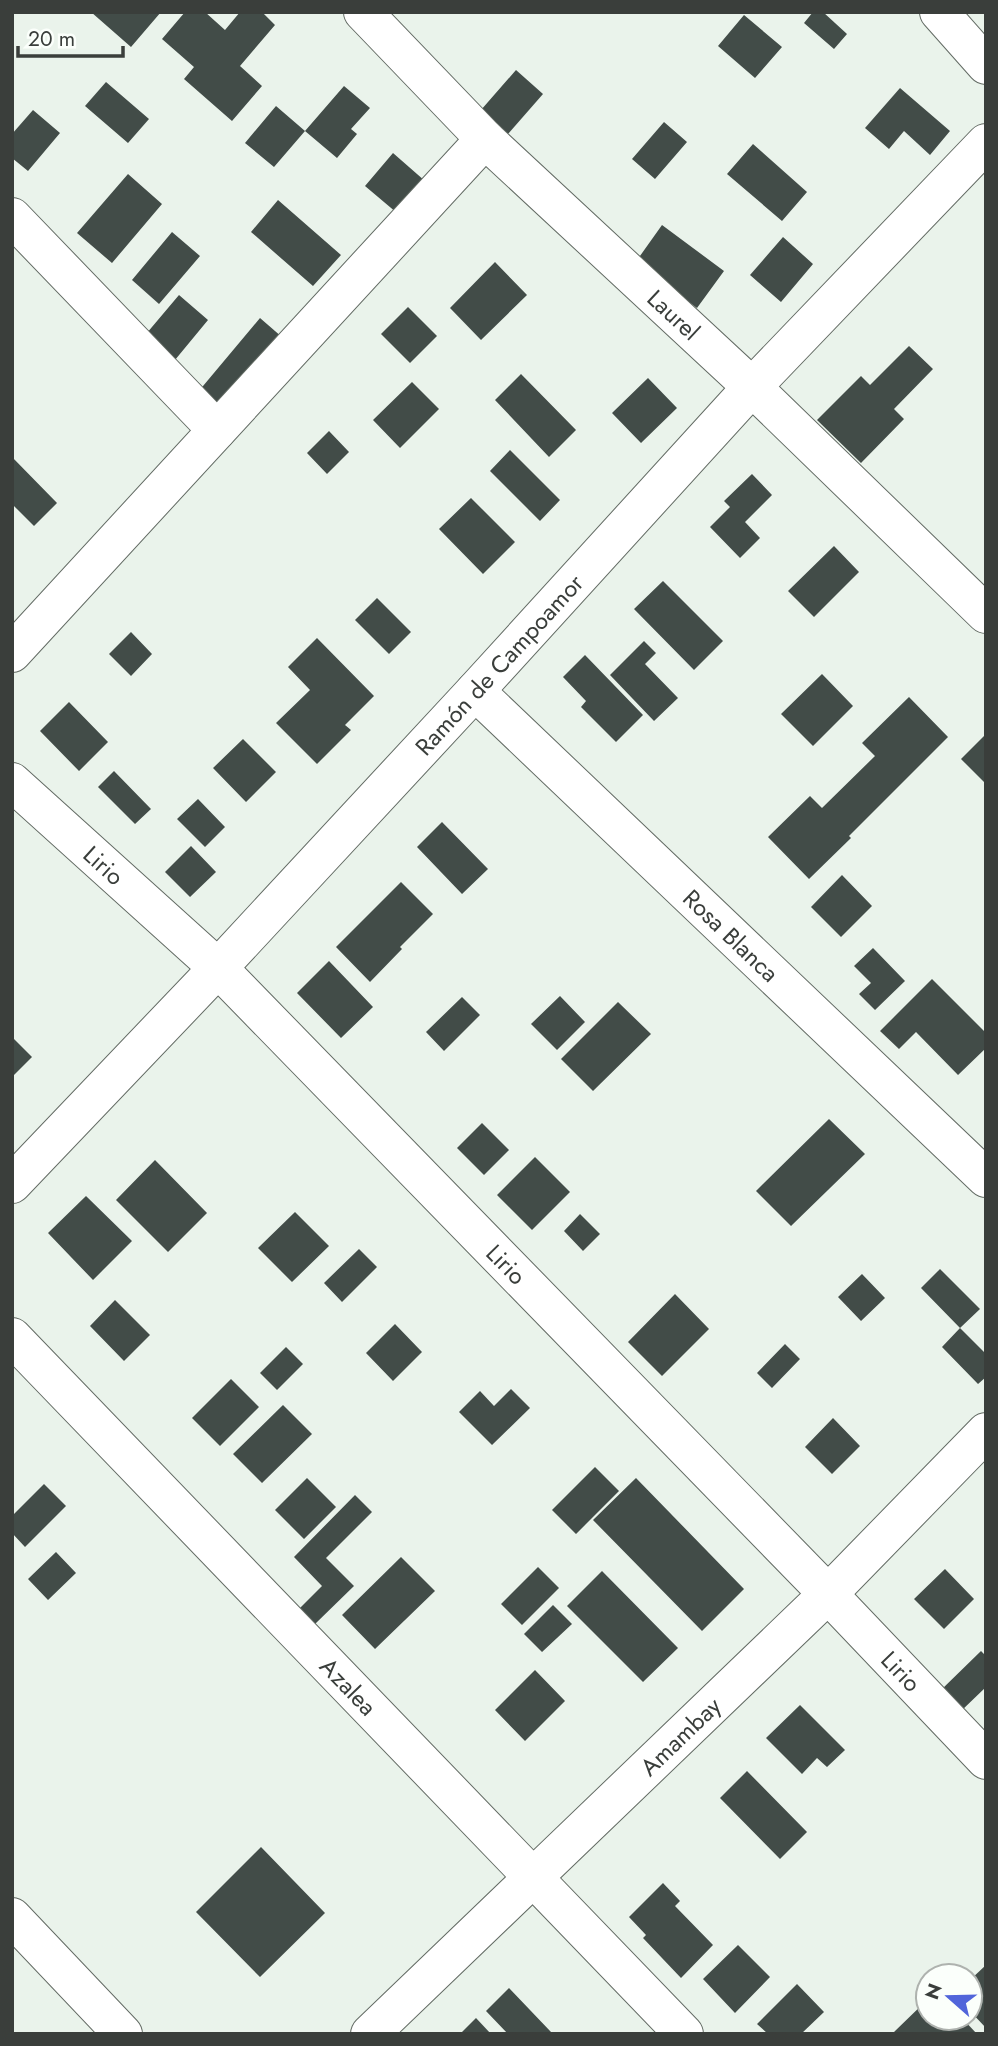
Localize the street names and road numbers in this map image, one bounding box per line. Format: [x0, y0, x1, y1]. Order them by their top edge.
street label: Laurel [640, 281, 708, 348]
street label: Ramón de Campoamor [406, 565, 592, 763]
street label: Lirio [76, 837, 132, 893]
street label: Rosa Blanca [675, 881, 787, 990]
street label: Lirio [478, 1236, 535, 1292]
street label: Lirio [873, 1643, 929, 1699]
street label: Azalea [312, 1649, 385, 1723]
street label: Amambay [632, 1688, 729, 1784]

